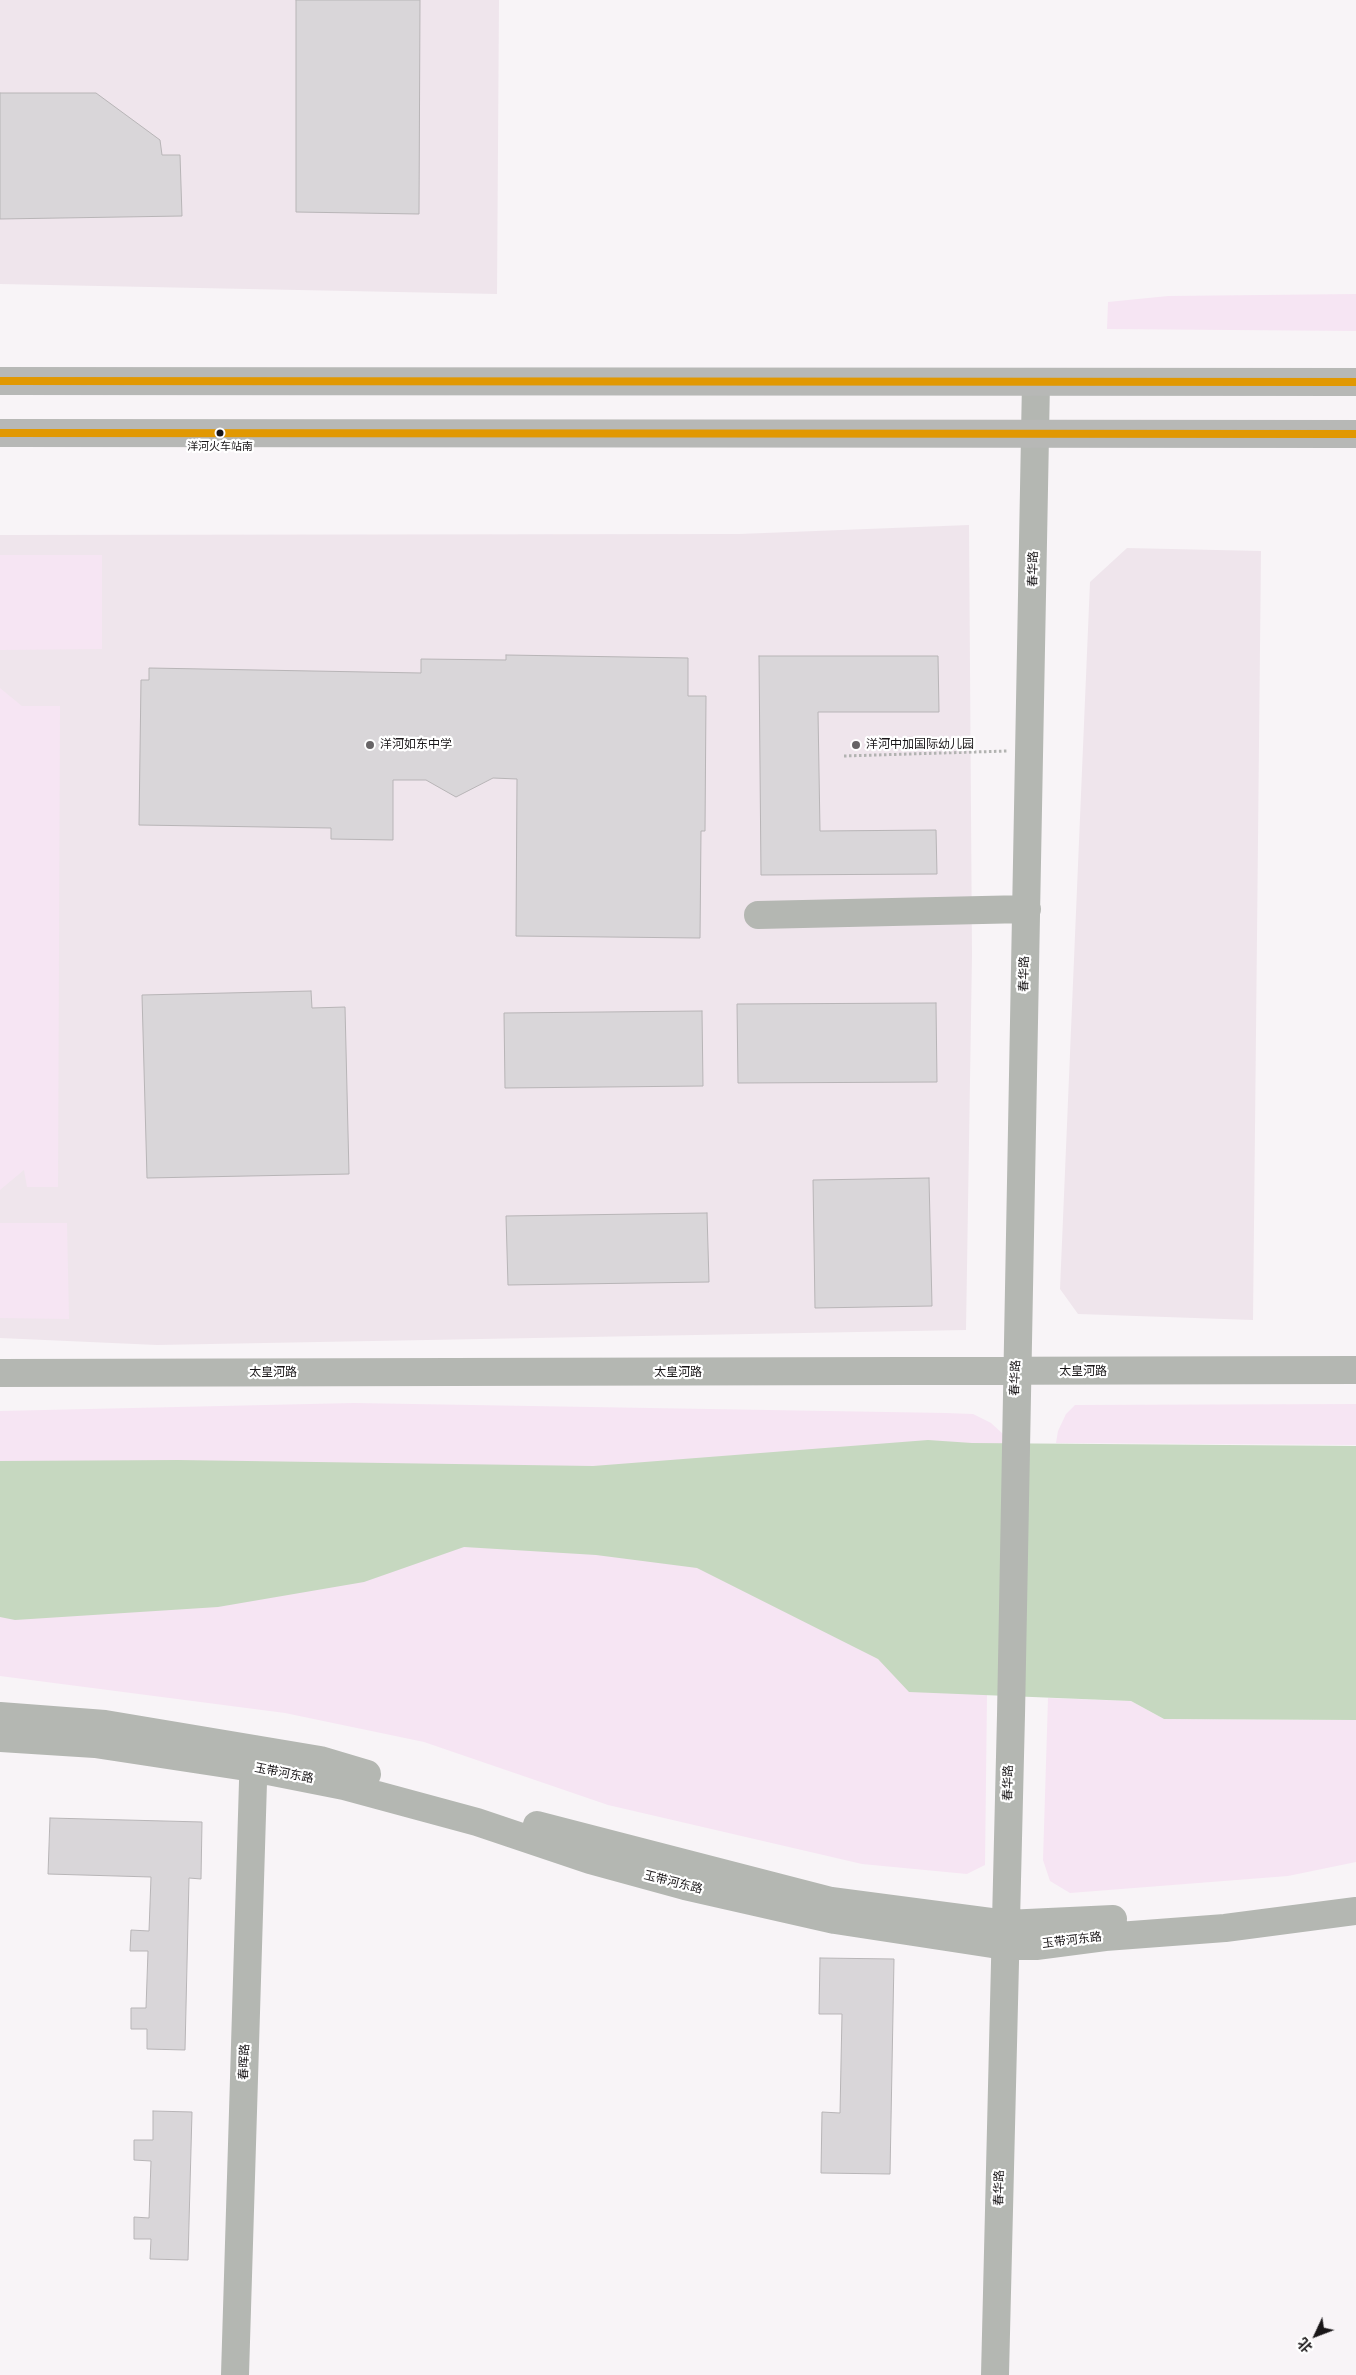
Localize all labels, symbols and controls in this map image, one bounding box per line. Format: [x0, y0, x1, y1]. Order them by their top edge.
marker: 洋河火车站南 [215, 428, 225, 438]
place label: 洋河火车站南 [187, 440, 253, 454]
street label: 春华路 [1026, 551, 1042, 587]
place label: 洋河如东中学 [380, 738, 452, 752]
place label: 洋河中加国际幼儿园 [866, 738, 974, 752]
marker: 洋河如东中学 [364, 739, 376, 751]
marker: 洋河中加国际幼儿园 [850, 739, 862, 751]
street label: 春华路 [1017, 956, 1033, 992]
street label: 春华路 [1008, 1360, 1024, 1396]
street label: 太皇河路 [1059, 1365, 1107, 1379]
street label: 太皇河路 [249, 1366, 297, 1380]
street label: 太皇河路 [654, 1366, 702, 1380]
street label: 玉带河东路 [253, 1761, 315, 1787]
street label: 春华路 [1001, 1765, 1017, 1801]
street label: 玉带河东路 [642, 1869, 704, 1897]
street label: 玉带河东路 [1041, 1930, 1103, 1952]
street label: 春晖路 [237, 2044, 253, 2080]
street label: 春华路 [992, 2170, 1008, 2206]
north arrow [1291, 2310, 1341, 2360]
text: 北 [1292, 2333, 1317, 2358]

